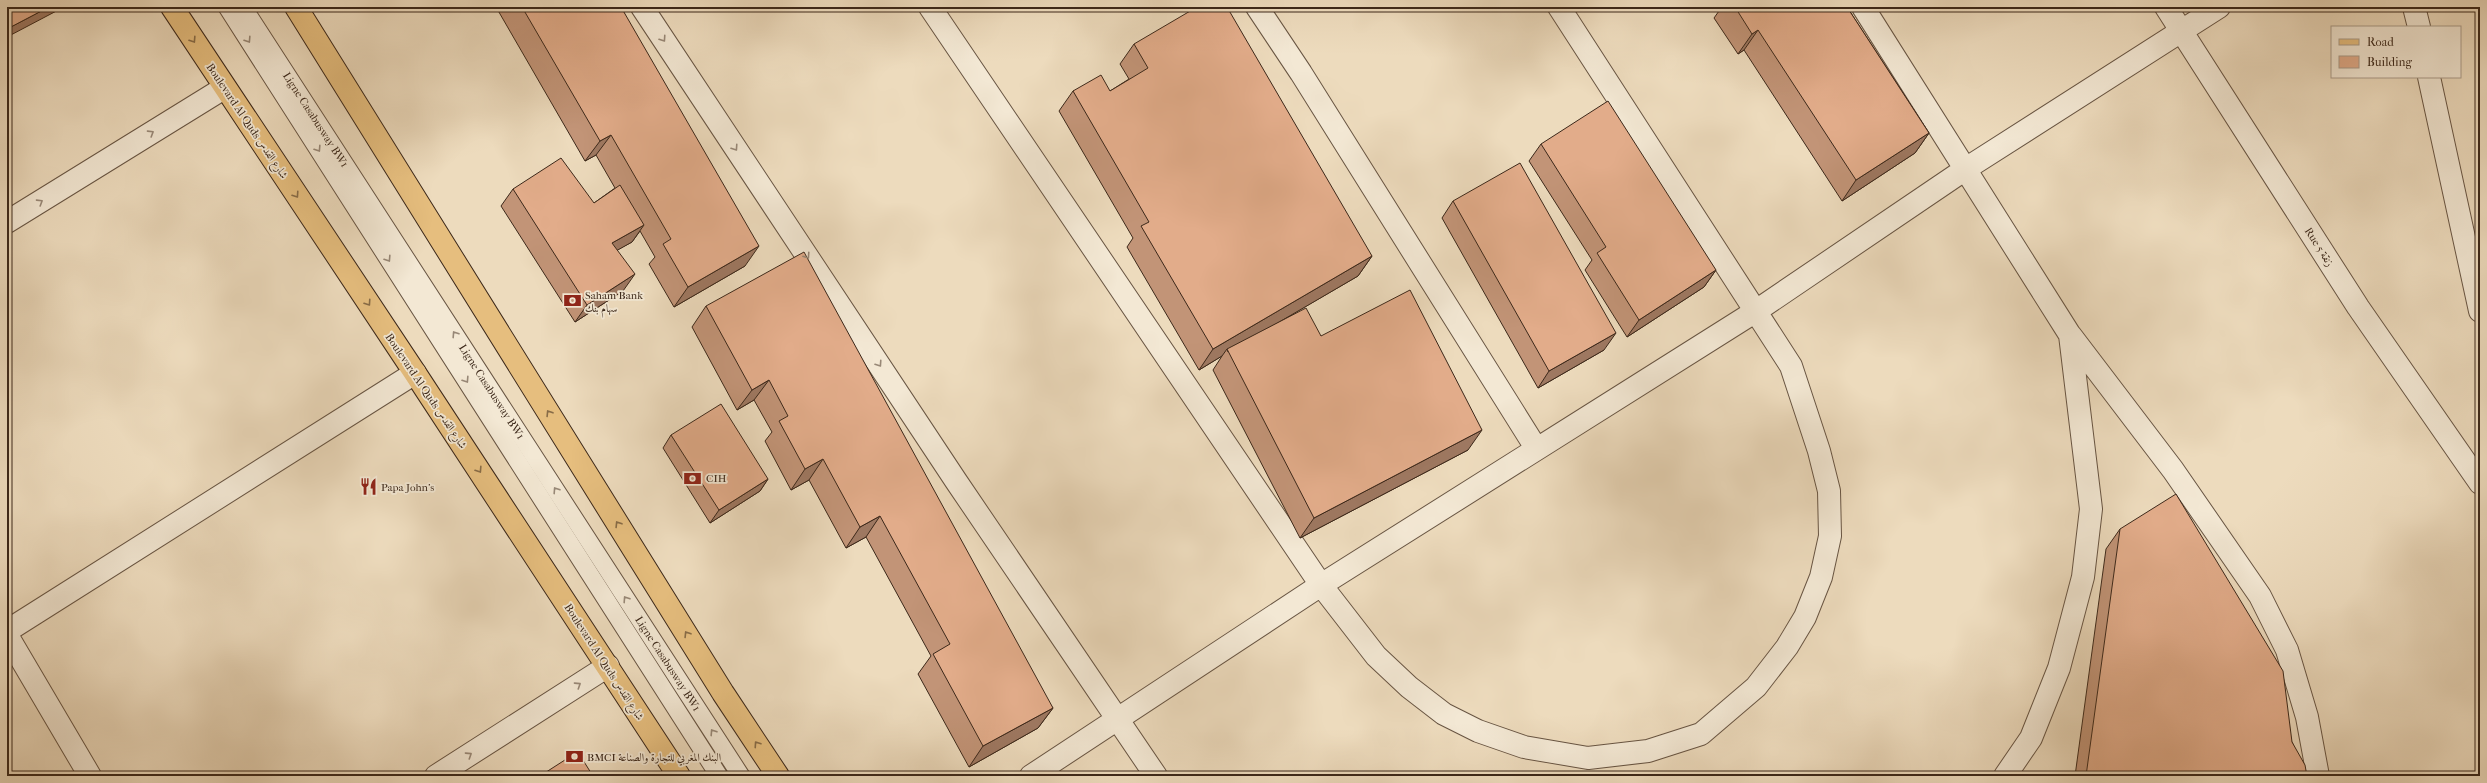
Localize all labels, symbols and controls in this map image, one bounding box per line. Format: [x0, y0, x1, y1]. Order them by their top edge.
legend [2331, 26, 2461, 78]
one-way arrow [658, 35, 665, 42]
text: Road [2367, 35, 2394, 49]
one-way arrow [188, 36, 196, 43]
one-way arrow [243, 36, 250, 43]
text: Building [2367, 55, 2412, 69]
street label: Boulevard Al Quds شارع القدس [201, 61, 290, 183]
street label: Ligne Casabusway BW1 [280, 70, 351, 169]
one-way arrow [147, 130, 154, 138]
one-way arrow [730, 144, 738, 151]
one-way arrow [313, 145, 321, 152]
one-way arrow [291, 191, 298, 198]
one-way arrow [36, 199, 43, 206]
street label: Rue 5 زنقة [2302, 225, 2336, 269]
one-way arrow [802, 252, 810, 259]
one-way arrow [383, 255, 391, 262]
place label: Saham Bank سهام بنك [585, 289, 643, 318]
bank icon: Saham Bank سهام بنك [562, 291, 582, 311]
one-way arrow [363, 299, 371, 306]
street label: Boulevard Al Quds شارع القدس [380, 331, 469, 453]
one-way arrow [452, 331, 459, 338]
street label: Ligne Casabusway BW1 [456, 342, 527, 441]
one-way arrow [874, 360, 881, 367]
one-way arrow [461, 376, 468, 383]
one-way arrow [547, 410, 554, 417]
one-way arrow [474, 465, 481, 472]
bank icon: CIH [683, 468, 703, 488]
place label: CIH [706, 472, 727, 485]
restaurant icon: Papa John's [358, 477, 378, 497]
place label: Papa John's [381, 481, 434, 494]
one-way arrow [553, 487, 560, 494]
one-way arrow [615, 521, 623, 528]
one-way arrow [624, 596, 631, 603]
street label: Boulevard Al Quds شارع القدس [559, 601, 647, 724]
street label: Ligne Casabusway BW1 [633, 613, 704, 713]
one-way arrow [684, 631, 691, 638]
one-way arrow [574, 682, 581, 690]
one-way arrow [710, 729, 717, 736]
one-way arrow [755, 741, 762, 748]
bank icon: BMCI البنك المغربي للتجارة والصناعة [564, 747, 584, 767]
place label: BMCI البنك المغربي للتجارة والصناعة [587, 751, 721, 766]
one-way arrow [465, 752, 472, 760]

